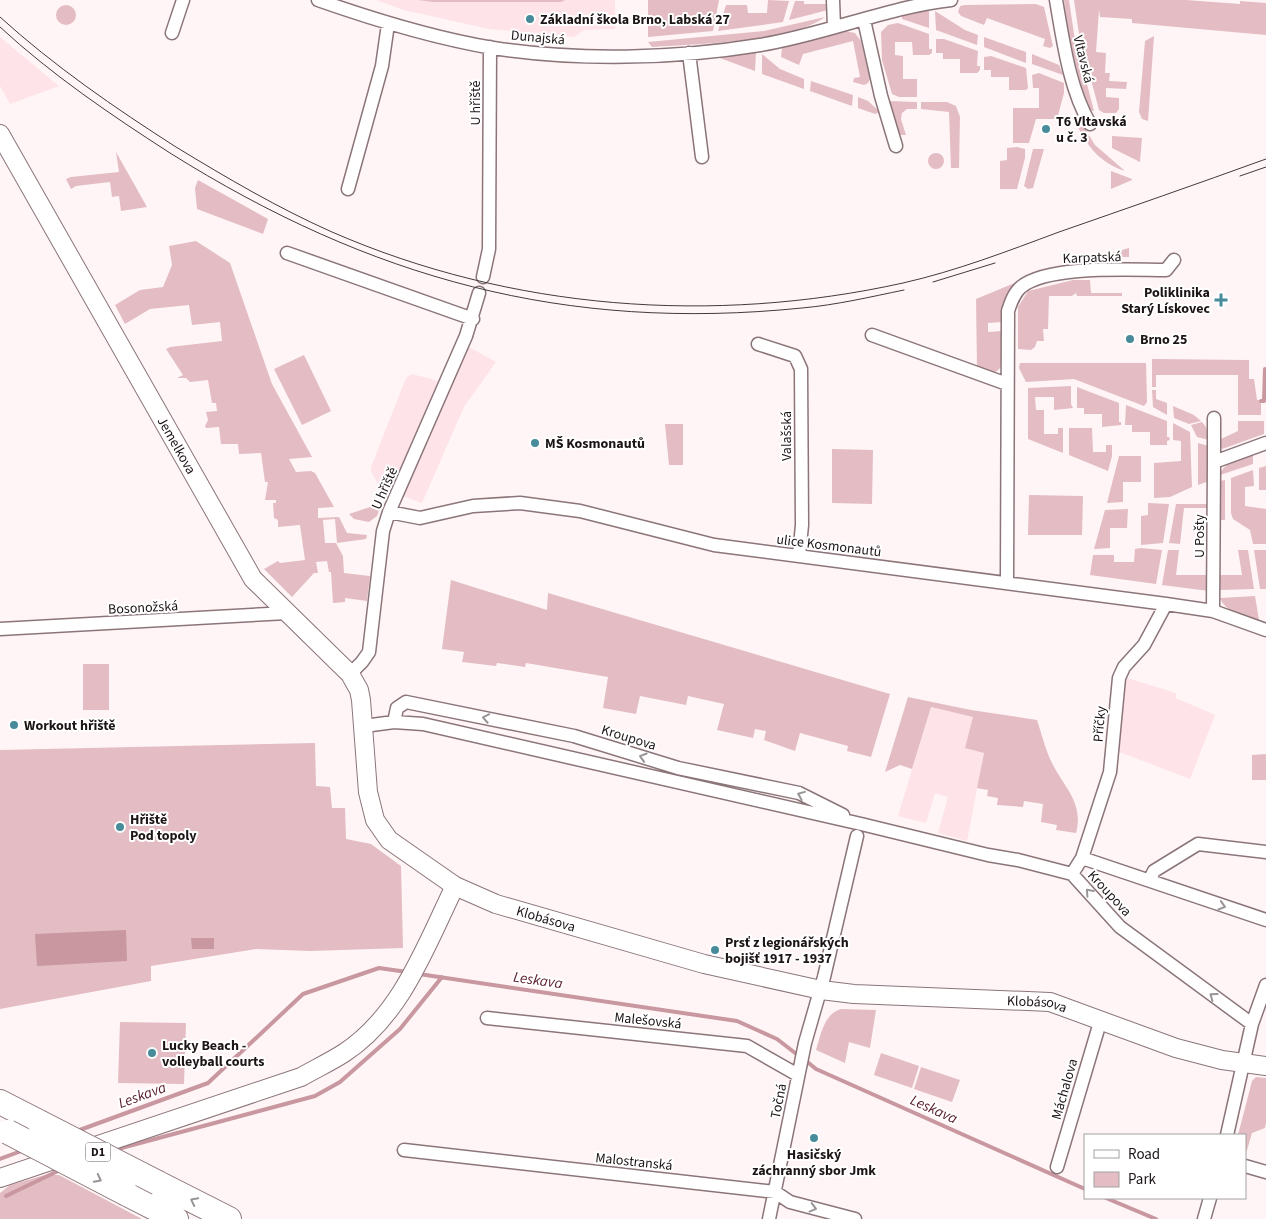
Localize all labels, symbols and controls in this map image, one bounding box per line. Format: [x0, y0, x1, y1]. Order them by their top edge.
place label: Základní škola Brno, Labská 27 [540, 10, 730, 30]
marker: Základní škola Brno, Labská 27 [524, 13, 536, 25]
street label: Dunajská [510, 26, 566, 50]
street label: Vltavská [1067, 33, 1099, 85]
street label: U hřiště [466, 81, 486, 125]
place label: T6 Vltavská u č. 3 [1056, 112, 1127, 148]
marker: T6 Vltavská u č. 3 [1040, 123, 1052, 135]
street label: Karpatská [1062, 247, 1122, 269]
place label: Poliklinika Starý Lískovec [1121, 283, 1210, 319]
marker: Poliklinika Starý Lískovec [1214, 293, 1228, 307]
place label: Brno 25 [1140, 330, 1187, 350]
marker: Brno 25 [1124, 333, 1136, 345]
street label: Valašská [777, 411, 797, 461]
street label: Jemelkova [152, 413, 200, 478]
place label: MŠ Kosmonautů [545, 434, 645, 454]
marker: MŠ Kosmonautů [529, 437, 541, 449]
street label: U hřiště [367, 464, 403, 513]
street label: U Pošty [1190, 514, 1210, 558]
street label: ulice Kosmonautů [775, 530, 883, 562]
street label: Bosonožská [108, 596, 179, 620]
street label: Příčky [1088, 705, 1112, 743]
one-way arrow [481, 714, 490, 724]
place label: Workout hřiště [24, 716, 116, 736]
marker: Workout hřiště [8, 719, 20, 731]
street label: Kroupova [599, 720, 659, 756]
one-way arrow [640, 753, 648, 763]
one-way arrow [797, 790, 806, 801]
place label: Hřiště Pod topoly [130, 810, 197, 846]
marker: Hřiště Pod topoly [114, 821, 126, 833]
street label: Kroupova [1083, 866, 1136, 921]
one-way arrow [1085, 889, 1094, 898]
street label: Klobásova [514, 901, 578, 937]
one-way arrow [1217, 901, 1225, 911]
place label: Prsť z legionářských bojišť 1917 - 1937 [725, 933, 849, 969]
marker: Prsť z legionářských bojišť 1917 - 1937 [709, 944, 721, 956]
water label: Leskava [512, 967, 564, 994]
street label: Klobásova [1007, 991, 1070, 1018]
one-way arrow [1210, 993, 1219, 1001]
street label: Malešovská [613, 1008, 682, 1034]
place label: Lucky Beach - volleyball courts [162, 1036, 264, 1072]
marker: Lucky Beach - volleyball courts [146, 1047, 158, 1059]
street label: Máchalova [1047, 1056, 1083, 1122]
water label: Leskava [115, 1077, 169, 1114]
street label: Točná [766, 1082, 792, 1120]
water label: Leskava [907, 1090, 961, 1129]
marker: Hasičský záchranný sbor Jmk [808, 1132, 820, 1144]
legend [1084, 1134, 1246, 1199]
road number: D1 [86, 1142, 110, 1162]
text: Road [1128, 1144, 1160, 1165]
place label: Hasičský záchranný sbor Jmk [752, 1145, 876, 1181]
street label: Malostranská [594, 1148, 674, 1176]
text: Park [1128, 1169, 1157, 1190]
one-way arrow [93, 1173, 102, 1183]
one-way arrow [190, 1197, 199, 1207]
one-way arrow [809, 1202, 818, 1213]

